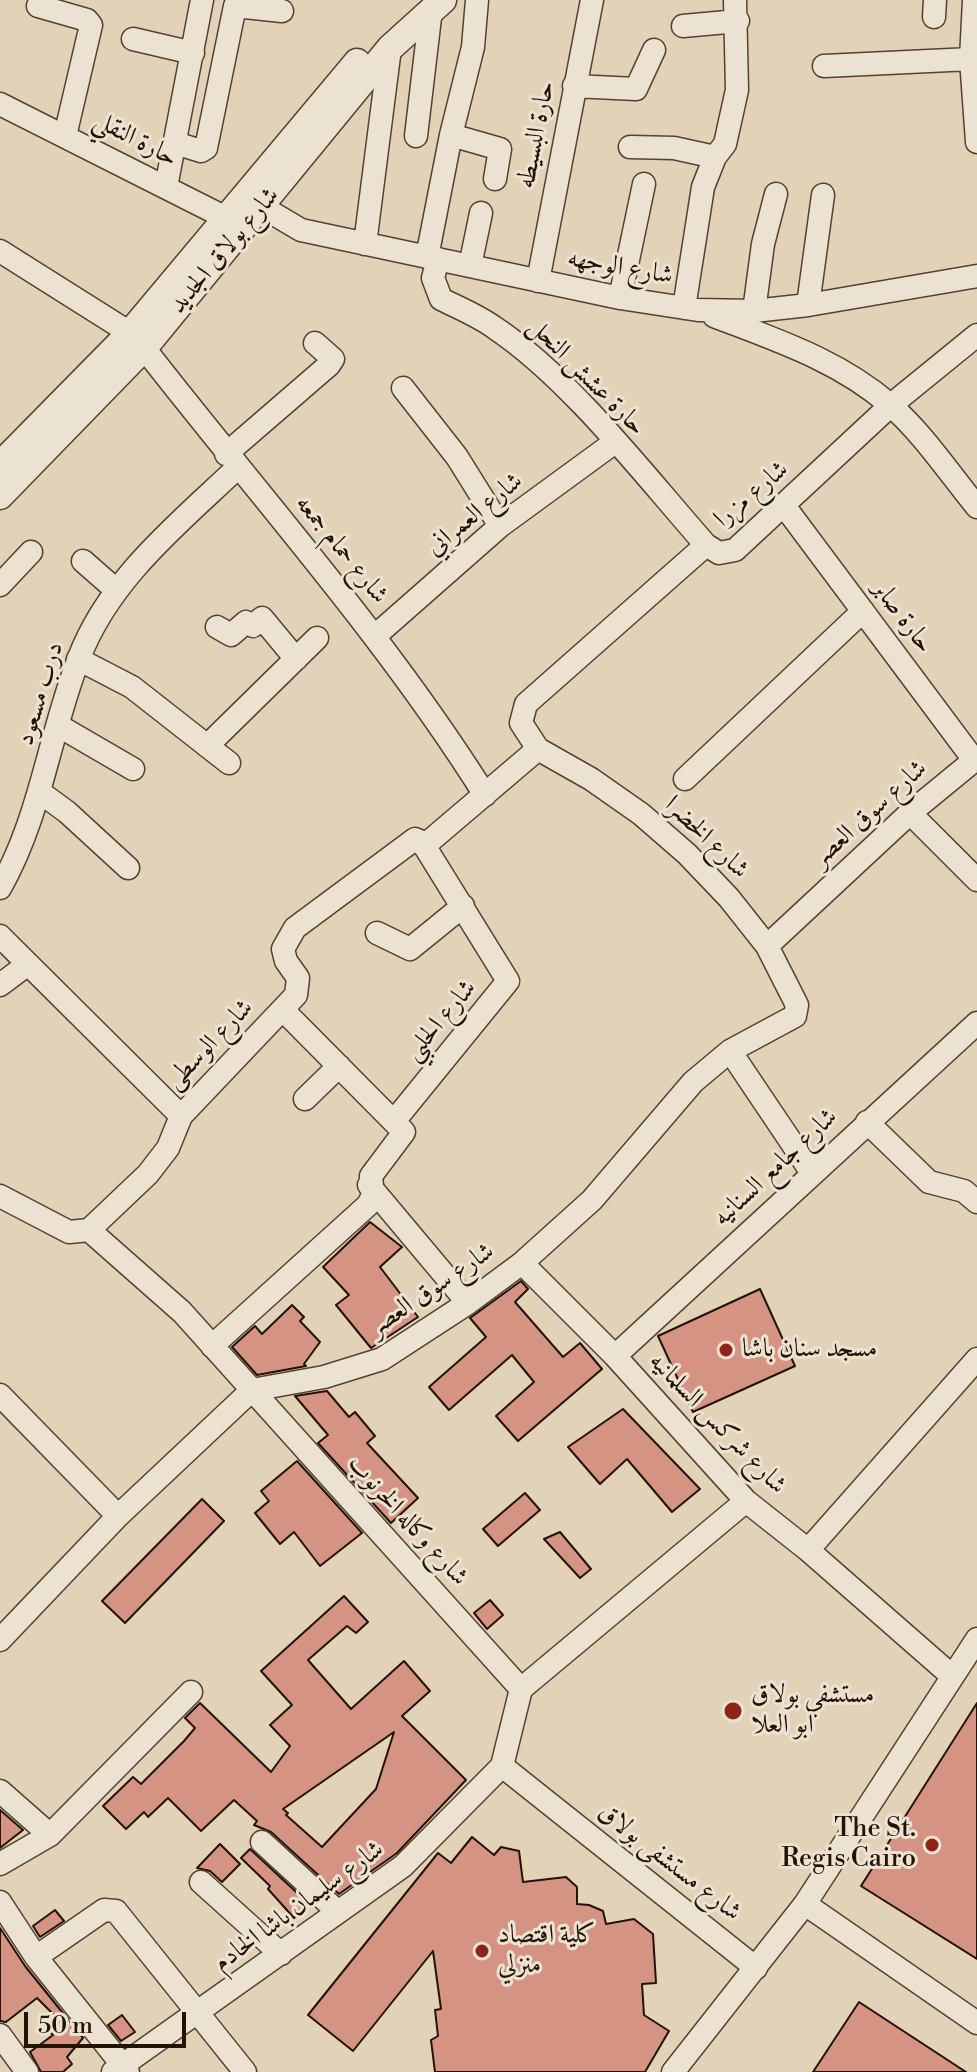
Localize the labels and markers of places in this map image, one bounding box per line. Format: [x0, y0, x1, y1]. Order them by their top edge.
place label: مسجد سنان باشا [742, 1334, 877, 1366]
marker: مسجد سنان باشا [717, 1341, 735, 1359]
place label: مستشفي بولاق ابو العلا [751, 1680, 874, 1742]
marker: مستشفي بولاق ابو العلا [722, 1700, 744, 1722]
place label: The St. Regis Cairo [781, 1814, 916, 1876]
marker: The St. Regis Cairo [923, 1836, 941, 1854]
place label: كلية اقتصاد منزلي [498, 1920, 596, 1982]
marker: كلية اقتصاد منزلي [473, 1942, 491, 1960]

